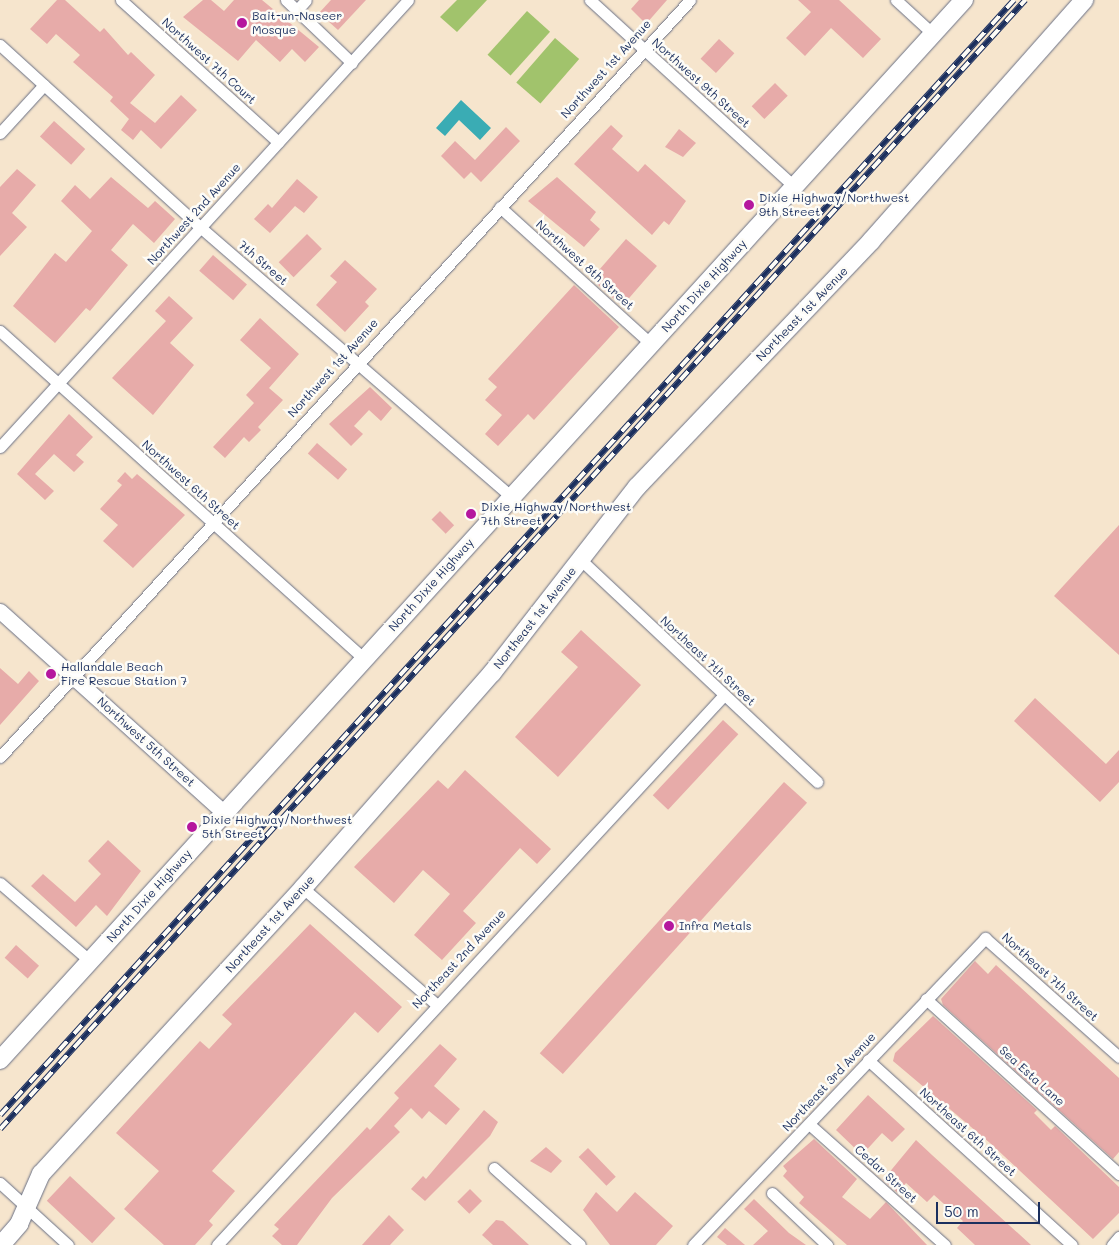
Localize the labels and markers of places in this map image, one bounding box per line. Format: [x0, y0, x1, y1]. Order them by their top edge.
place label: Bait-un-Naseer Mosque [252, 9, 342, 37]
marker: Bait-un-Naseer Mosque [236, 17, 248, 29]
place label: Dixie Highway/Northwest 9th Street [759, 191, 909, 219]
marker: Dixie Highway/Northwest 9th Street [743, 199, 755, 211]
place label: Dixie Highway/Northwest 7th Street [481, 500, 631, 528]
marker: Dixie Highway/Northwest 7th Street [465, 508, 477, 520]
place label: Hallandale Beach Fire Rescue Station 7 [61, 660, 187, 688]
marker: Hallandale Beach Fire Rescue Station 7 [45, 668, 57, 680]
place label: Dixie Highway/Northwest 5th Street [202, 813, 352, 841]
marker: Dixie Highway/Northwest 5th Street [186, 821, 198, 833]
place label: Infra Metals [679, 919, 752, 933]
marker: Infra Metals [663, 920, 675, 932]

